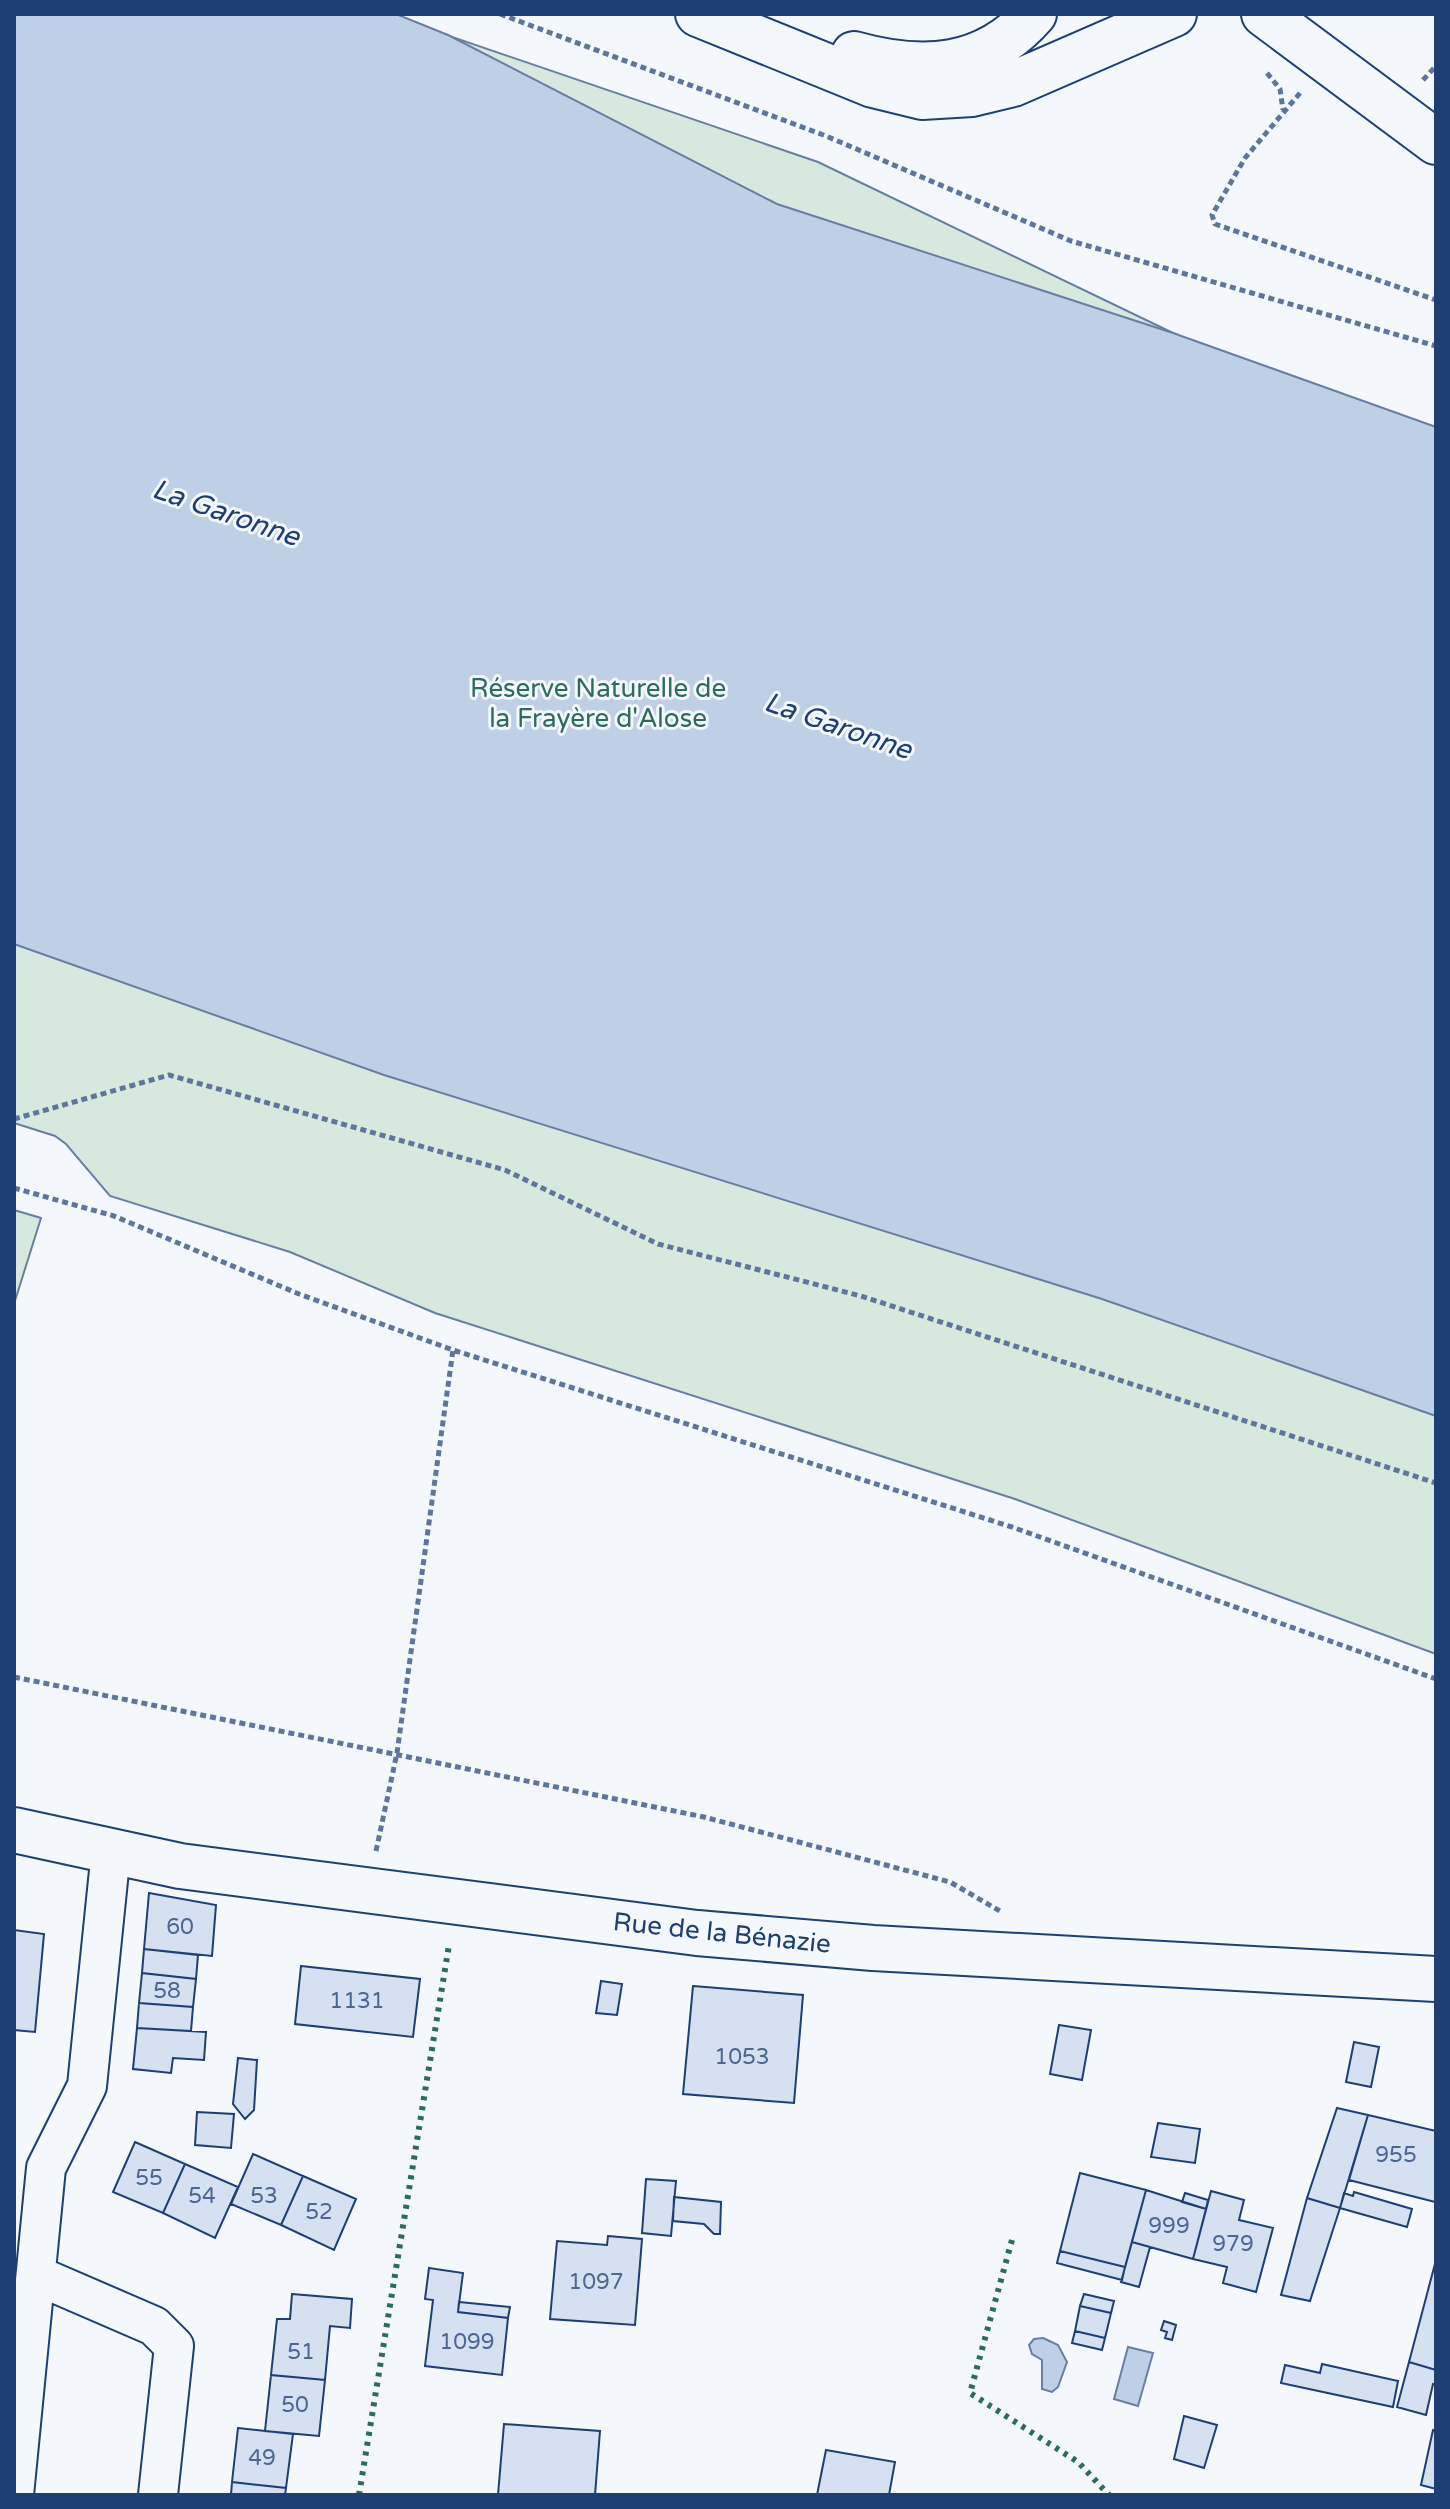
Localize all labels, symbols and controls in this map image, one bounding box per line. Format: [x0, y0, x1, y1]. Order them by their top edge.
water label: La Garonne [148, 472, 306, 555]
park label: Réserve Naturelle de la Frayère d'Alose [470, 673, 726, 734]
water label: La Garonne [760, 685, 918, 768]
street label: Rue de la Bénazie [612, 1906, 832, 1960]
house number: 60 [166, 1914, 194, 1940]
house number: 58 [153, 1978, 181, 2004]
house number: 1131 [329, 1988, 385, 2014]
house number: 1053 [714, 2044, 770, 2070]
house number: 955 [1375, 2142, 1417, 2168]
house number: 55 [135, 2165, 163, 2191]
house number: 54 [188, 2183, 216, 2209]
house number: 53 [250, 2183, 278, 2209]
house number: 52 [305, 2199, 333, 2225]
house number: 999 [1148, 2213, 1190, 2239]
house number: 979 [1212, 2231, 1254, 2257]
house number: 1097 [568, 2269, 624, 2295]
house number: 1099 [439, 2329, 495, 2355]
house number: 51 [287, 2339, 315, 2365]
house number: 50 [281, 2392, 309, 2418]
house number: 49 [248, 2445, 276, 2471]

